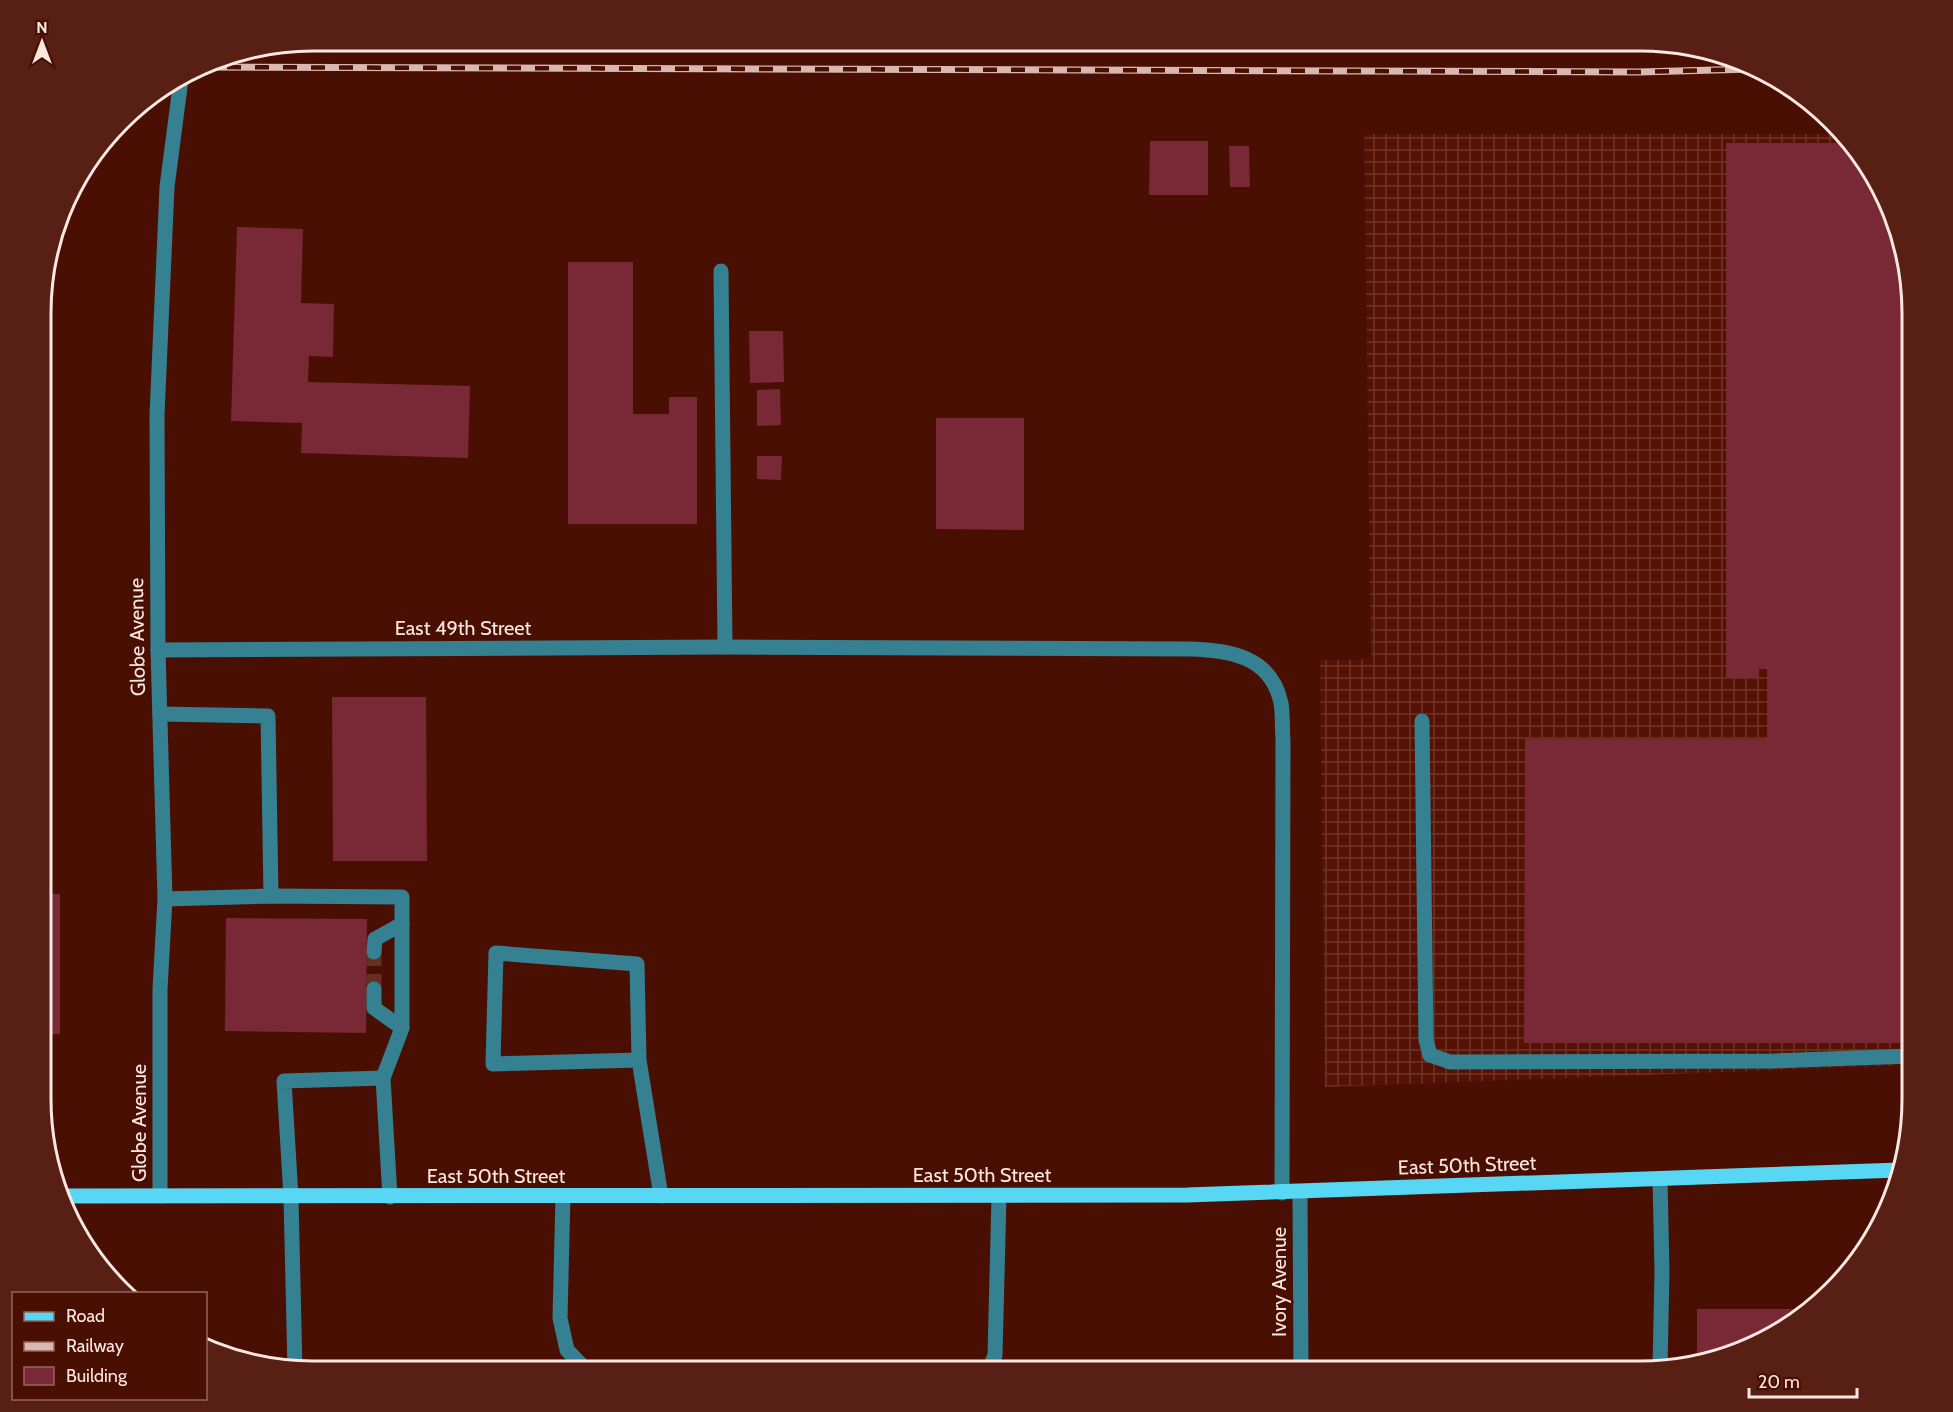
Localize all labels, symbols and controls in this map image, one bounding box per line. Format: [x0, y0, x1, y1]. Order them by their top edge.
north arrow [12, 12, 72, 72]
text: N [36, 18, 48, 37]
street label: Globe Avenue [124, 578, 150, 696]
street label: East 49th Street [395, 616, 532, 640]
street label: Globe Avenue [127, 1064, 151, 1182]
street label: East 50th Street [1397, 1151, 1537, 1179]
street label: East 50th Street [913, 1163, 1051, 1187]
street label: East 50th Street [427, 1164, 565, 1188]
street label: Ivory Avenue [1267, 1227, 1291, 1337]
legend [12, 1292, 207, 1400]
text: Road [66, 1305, 105, 1327]
text: Railway [66, 1335, 124, 1357]
scale bar [1749, 1361, 1857, 1399]
text: Building [66, 1365, 128, 1387]
text: 20 m [1758, 1371, 1800, 1393]

